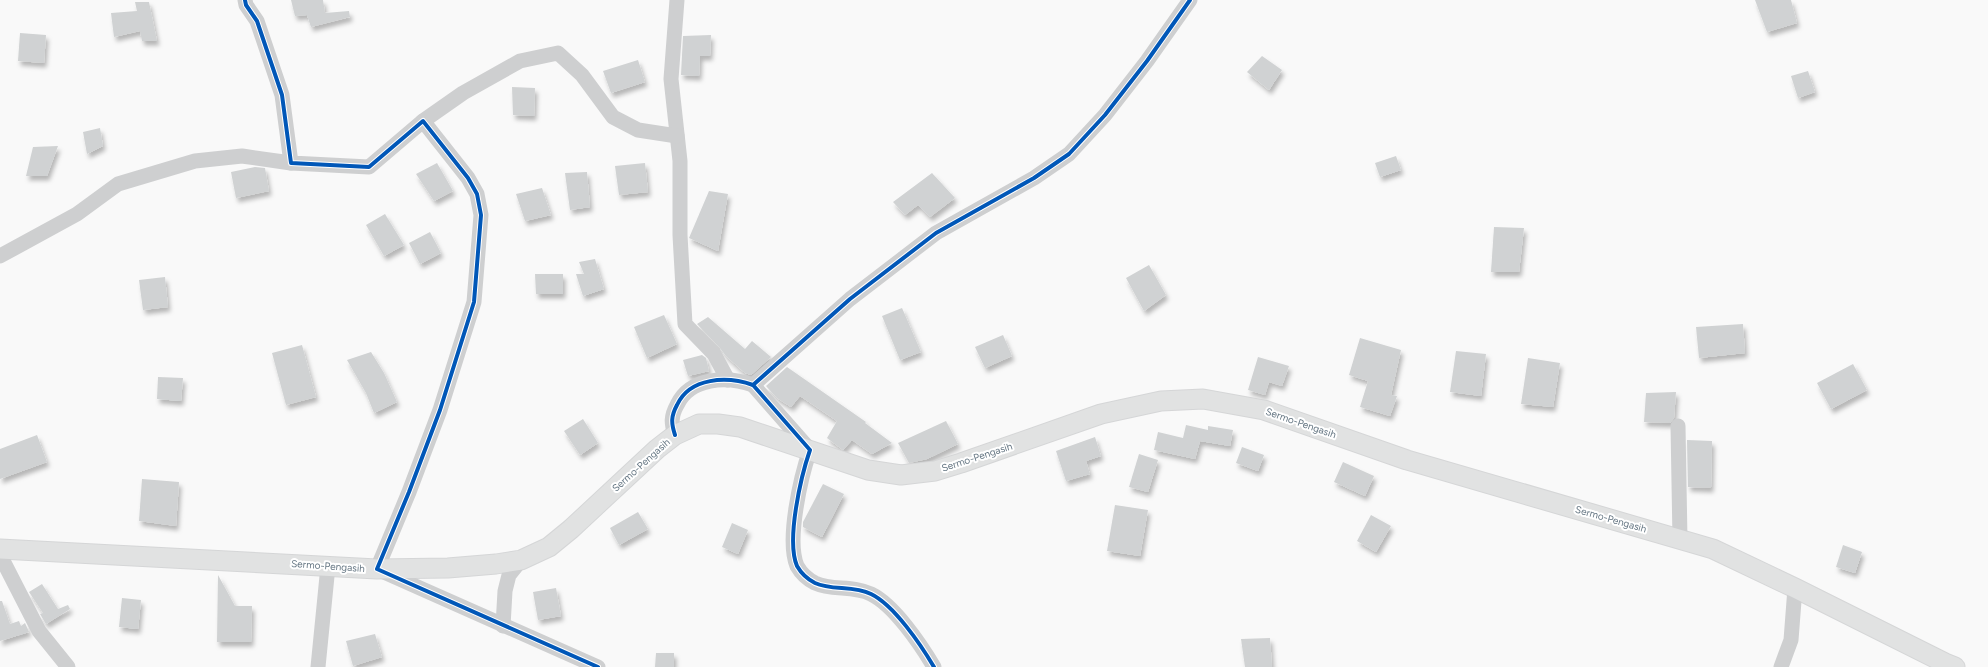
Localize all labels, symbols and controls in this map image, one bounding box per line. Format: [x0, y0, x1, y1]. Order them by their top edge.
street label: Sermo-Pengasih [1264, 405, 1338, 441]
street label: Sermo-Pengasih [609, 435, 673, 494]
street label: Sermo-Pengasih [940, 439, 1014, 475]
street label: Sermo-Pengasih [1574, 503, 1649, 536]
street label: Sermo-Pengasih [291, 557, 366, 575]

